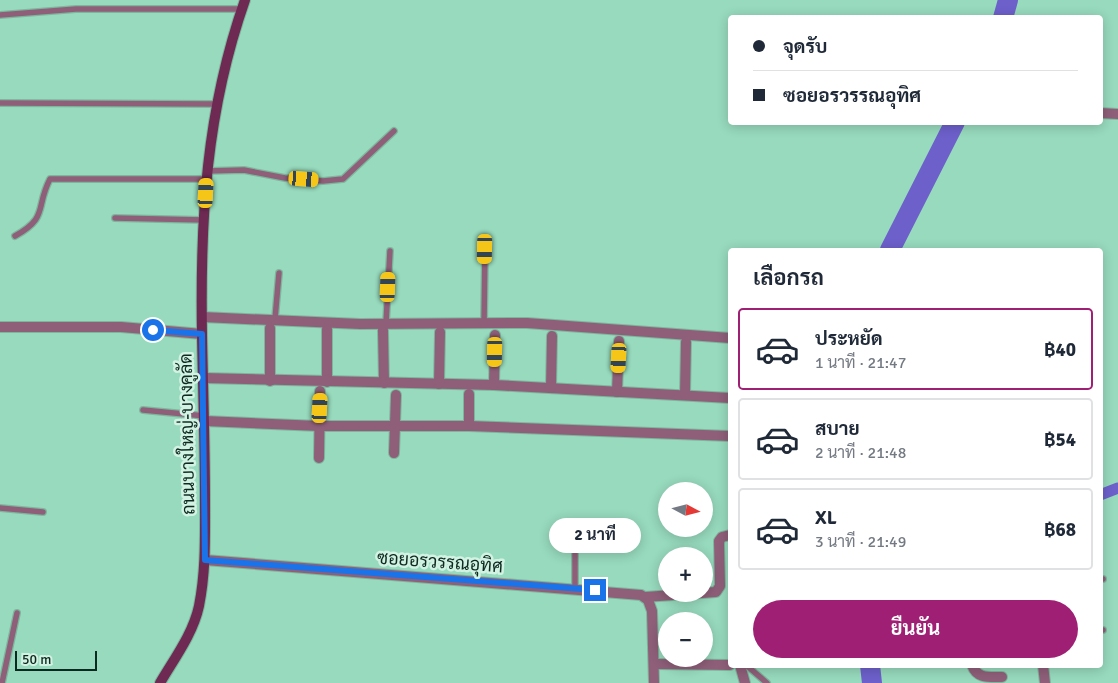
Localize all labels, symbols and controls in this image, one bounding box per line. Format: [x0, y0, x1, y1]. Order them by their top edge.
text: จุดรับ [783, 35, 827, 59]
text: ซอยอรวรรณอุทิศ [783, 84, 921, 108]
car [288, 170, 319, 188]
car [197, 178, 214, 208]
car [477, 234, 492, 264]
text: เลือกรถ [753, 264, 824, 291]
car [379, 272, 396, 302]
route start [142, 319, 164, 341]
icon: car [755, 327, 800, 372]
text: ประหยัด [815, 327, 883, 351]
car [487, 337, 502, 367]
text: ฿40 [1044, 338, 1076, 362]
car [610, 343, 627, 373]
street label: ถนนบางใหญ่-บางคูลัด [173, 353, 201, 515]
text: 1 นาที · 21:47 [815, 353, 906, 373]
car [311, 393, 328, 423]
icon: car [755, 417, 800, 462]
text: สบาย [815, 417, 860, 441]
text: ฿54 [1044, 428, 1076, 452]
text: 2 นาที · 21:48 [815, 443, 906, 463]
north arrow [658, 482, 712, 538]
map controls [658, 482, 713, 667]
text: XL [815, 506, 837, 530]
icon: car [755, 507, 800, 552]
callout: 2 นาที [549, 518, 641, 552]
text: ฿68 [1044, 518, 1076, 542]
text: 2 นาที [574, 525, 616, 545]
text: 3 นาที · 21:49 [815, 532, 906, 552]
street label: ซอยอรวรรณอุทิศ [376, 547, 504, 578]
button: + [658, 547, 713, 602]
route end [584, 579, 606, 601]
button: ยืนยัน [753, 600, 1078, 658]
button: − [658, 612, 713, 667]
scale bar [15, 648, 98, 671]
text: 50 m [22, 651, 51, 668]

